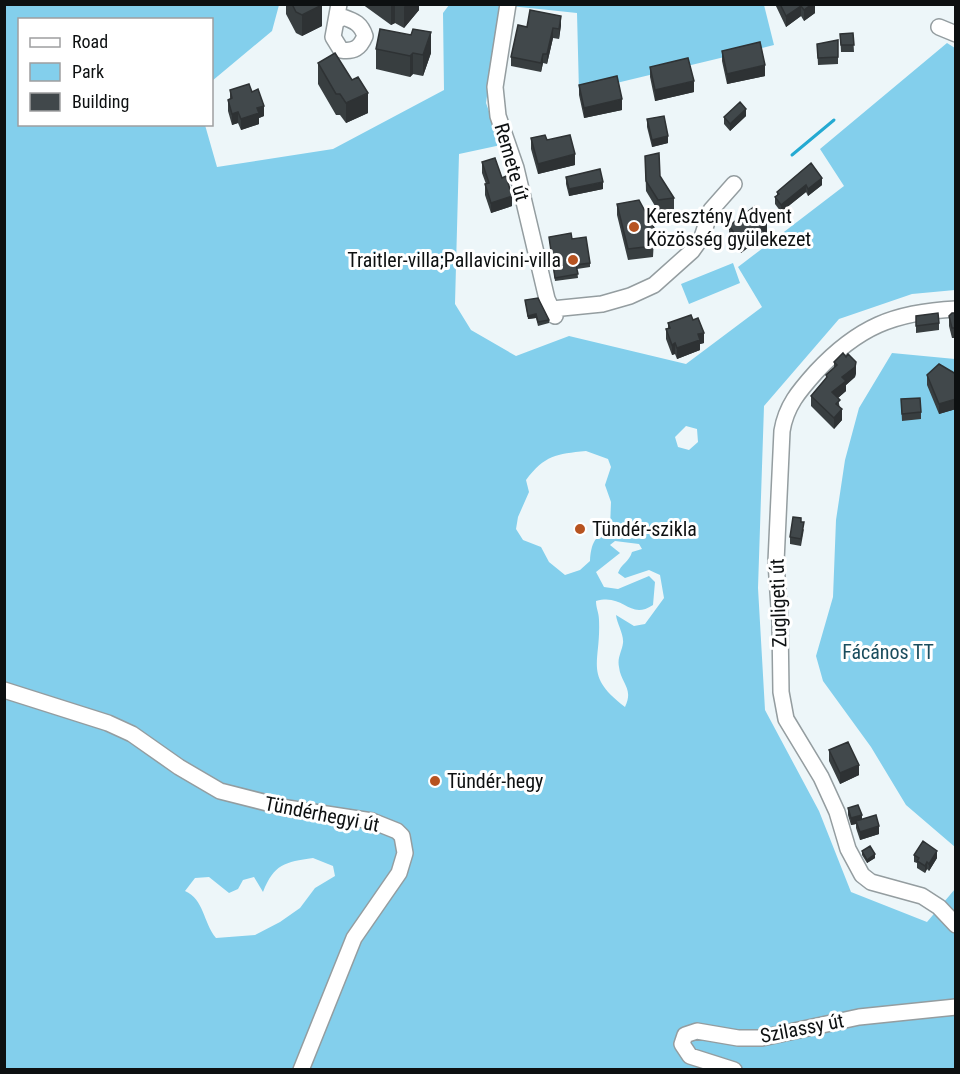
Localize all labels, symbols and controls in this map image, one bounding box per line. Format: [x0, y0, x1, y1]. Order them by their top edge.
legend [18, 18, 213, 126]
text: Road [72, 31, 108, 52]
text: Park [72, 61, 104, 82]
text: Building [72, 91, 129, 112]
street label: Remete út [489, 120, 535, 204]
place label: Keresztény Advent Közösség gyülekezet [646, 204, 811, 251]
marker: Keresztény Advent Közösség gyülekezet [627, 220, 641, 234]
place label: Traitler-villa;Pallavicini-villa [347, 248, 561, 272]
marker: Traitler-villa;Pallavicini-villa [566, 253, 580, 267]
place label: Tündér-szikla [592, 517, 697, 541]
marker: Tündér-szikla [573, 522, 587, 536]
street label: Zugligeti út [764, 558, 792, 648]
park label: Fácános TT [842, 640, 934, 664]
place label: Tündér-hegy [447, 769, 543, 793]
marker: Tündér-hegy [428, 774, 442, 788]
street label: Tündérhegyi út [263, 791, 381, 837]
street label: Szilassy út [758, 1008, 846, 1048]

